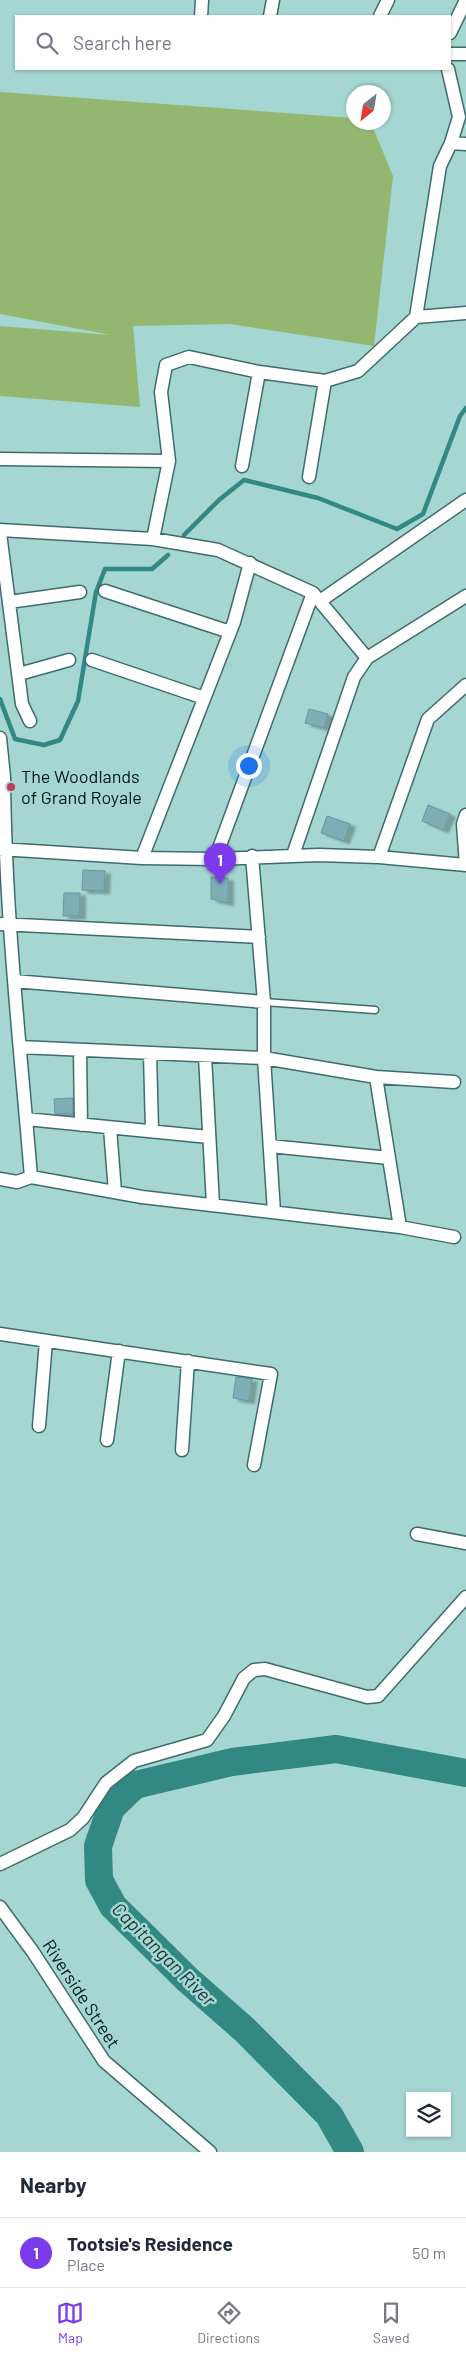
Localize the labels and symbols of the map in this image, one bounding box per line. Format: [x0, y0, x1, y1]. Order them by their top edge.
north arrow [346, 85, 391, 130]
your location [236, 753, 262, 779]
place label: The Woodlands of Grand Royale [21, 765, 142, 808]
marker: The Woodlands of Grand Royale [5, 781, 17, 793]
pin: 1 [204, 843, 236, 884]
water label: Capitangan River [108, 1897, 222, 2011]
street label: Riverside Street [38, 1935, 125, 2052]

